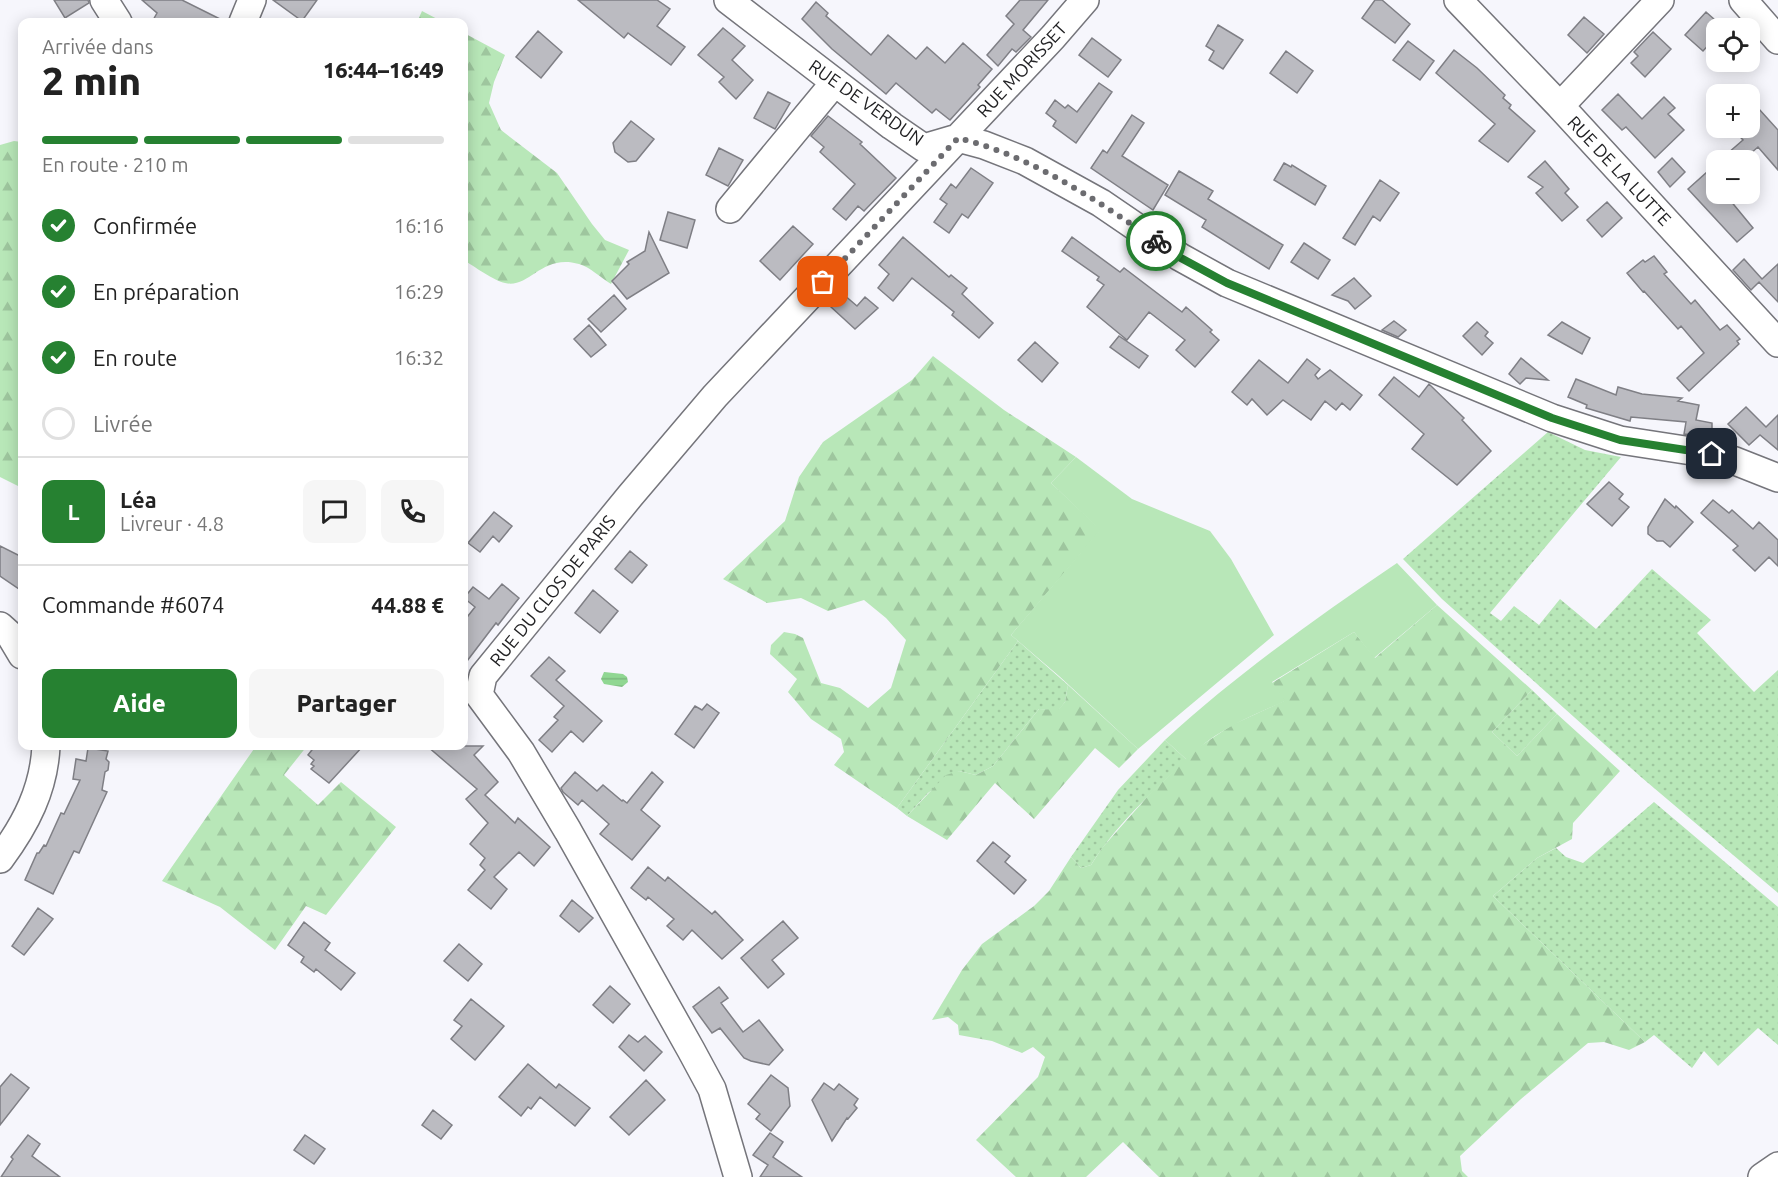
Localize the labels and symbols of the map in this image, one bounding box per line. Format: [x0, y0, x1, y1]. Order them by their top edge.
street label: RUE MORISSET [972, 18, 1070, 121]
street label: RUE DE VERDUN [805, 55, 928, 149]
street label: RUE DE LA LUTTE [1564, 112, 1675, 229]
courier [1126, 211, 1186, 271]
pin [797, 256, 848, 307]
pin [1686, 428, 1737, 479]
street label: RUE DU CLOS DE PARIS [485, 511, 619, 670]

